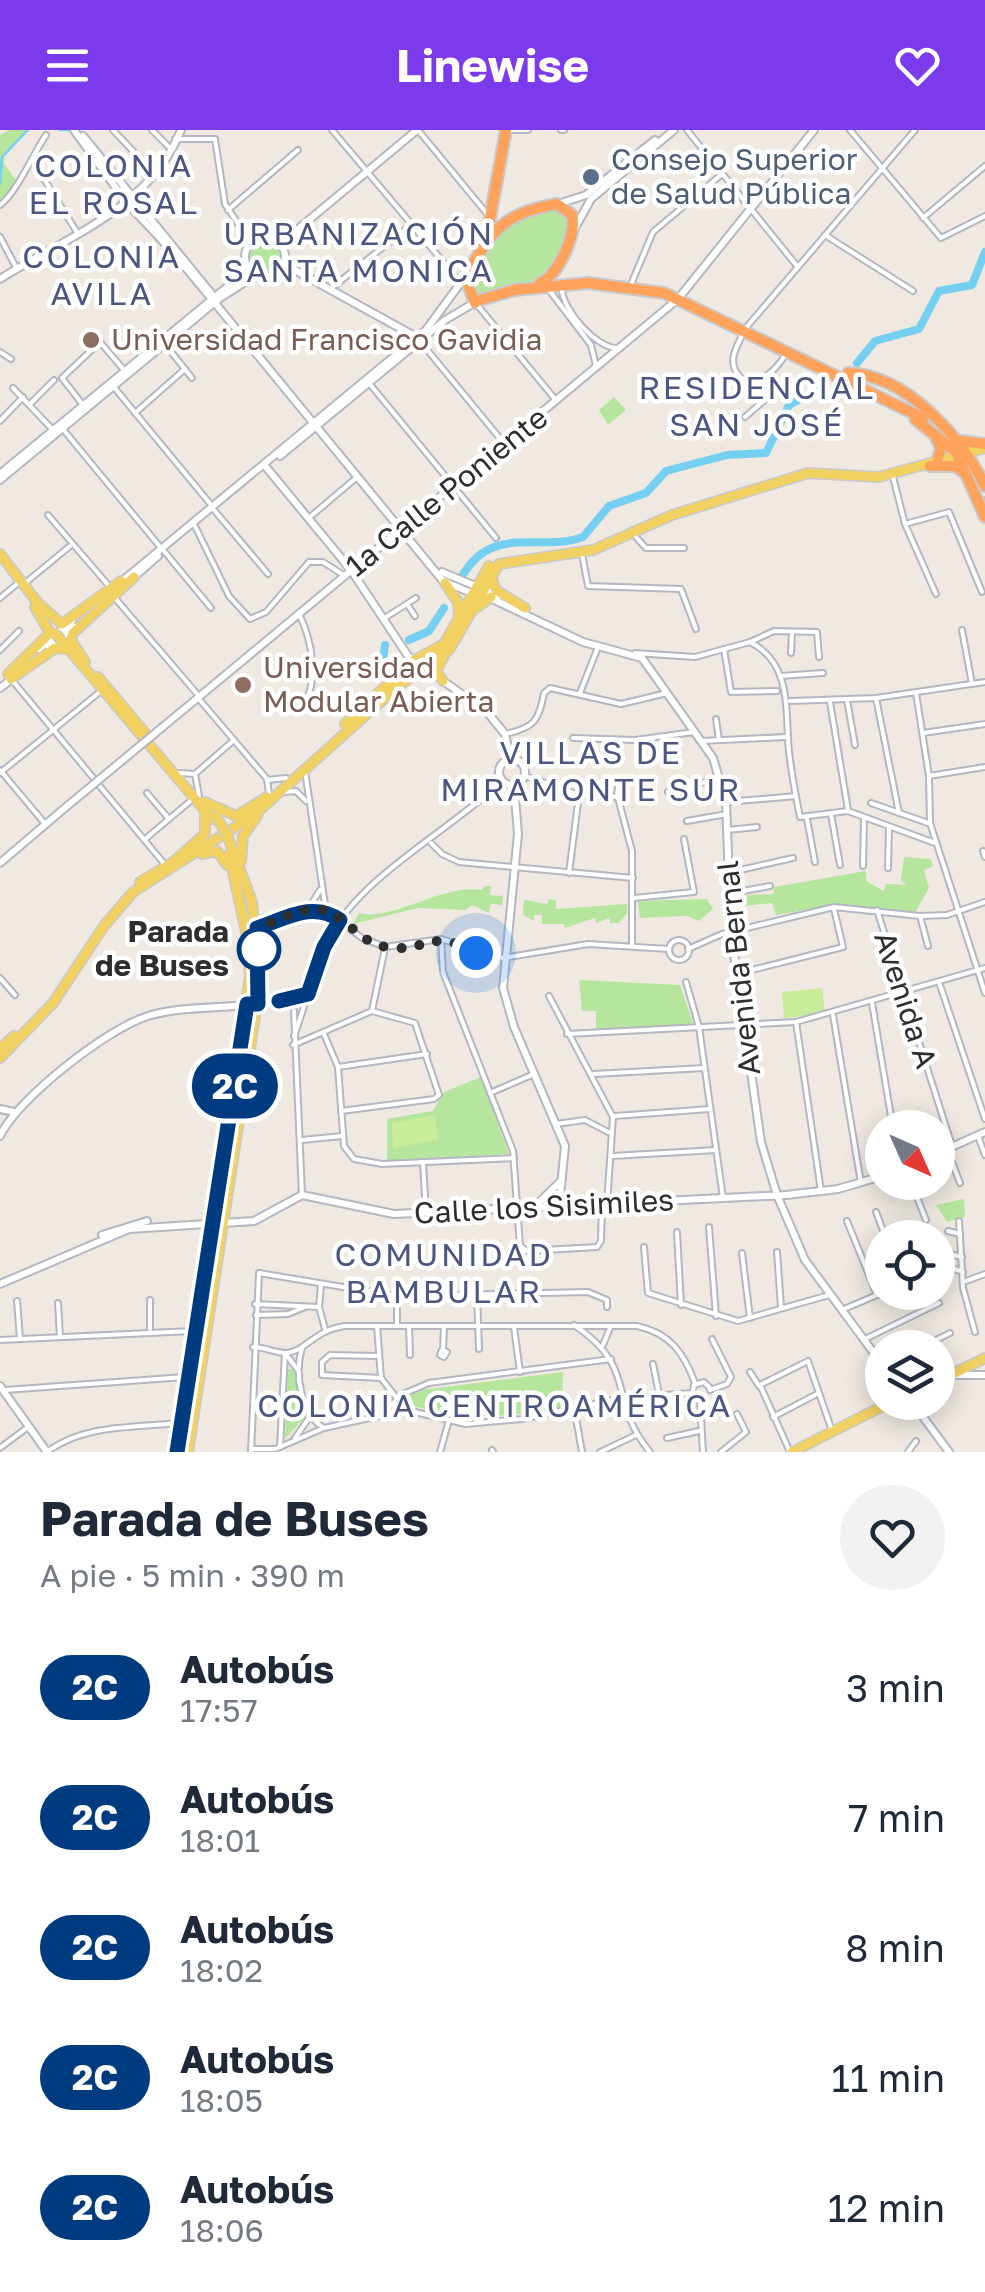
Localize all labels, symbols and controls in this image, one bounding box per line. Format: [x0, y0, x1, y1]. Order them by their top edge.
icon: menu [40, 38, 95, 93]
text: Linewise [396, 38, 589, 92]
icon: heart [890, 38, 945, 93]
place label: Consejo Superior de Salud Pública [611, 141, 858, 211]
district label: COLONIA EL ROSAL [28, 146, 200, 221]
marker: Consejo Superior de Salud Pública [580, 166, 602, 188]
district label: URBANIZACIÓN SANTA MONICA [223, 214, 495, 289]
district label: COLONIA AVILA [22, 237, 182, 312]
place label: Universidad Francisco Gavidia [111, 321, 543, 357]
marker: Universidad Francisco Gavidia [80, 329, 102, 351]
district label: RESIDENCIAL SAN JOSÉ [638, 368, 876, 443]
street label: 1a Calle Poniente [338, 399, 554, 584]
place label: Universidad Modular Abierta [263, 649, 494, 719]
marker: Universidad Modular Abierta [232, 674, 254, 696]
district label: VILLAS DE MIRAMONTE SUR [440, 733, 742, 808]
street label: Avenida Bernal [709, 859, 767, 1077]
place label: Parada de Buses [95, 913, 229, 983]
street label: Avenida A [867, 927, 945, 1072]
marker: Parada de Buses [238, 928, 280, 970]
your location [451, 928, 501, 978]
line badge: 2C [190, 1054, 280, 1118]
text: 2C [212, 1065, 258, 1107]
north arrow [865, 1110, 955, 1200]
map controls [865, 1110, 955, 1420]
street label: Calle los Sisimiles [413, 1181, 675, 1231]
button: locate [865, 1220, 955, 1310]
district label: COMUNIDAD BAMBULAR [335, 1235, 553, 1310]
button: layers [865, 1330, 955, 1420]
district label: COLONIA CENTROAMÉRICA [257, 1386, 733, 1424]
button: heart [840, 1485, 945, 1590]
text: Parada de Buses [40, 1489, 429, 1547]
text: A pie · 5 min · 390 m [40, 1556, 345, 1594]
text: Autobús [180, 1646, 334, 1691]
text: 3 min [846, 1665, 945, 1710]
text: 2C [72, 1666, 118, 1708]
text: 17:57 [180, 1691, 258, 1729]
text: Autobús [180, 1776, 334, 1821]
text: 7 min [848, 1795, 945, 1840]
text: 2C [72, 1796, 118, 1838]
text: 18:01 [180, 1821, 260, 1859]
text: Autobús [180, 1906, 334, 1951]
text: 8 min [845, 1925, 945, 1970]
text: 2C [72, 1926, 118, 1968]
text: 18:02 [180, 1951, 263, 1989]
text: Autobús [180, 2036, 334, 2081]
text: 11 min [831, 2055, 945, 2100]
text: 2C [72, 2056, 118, 2098]
text: 18:05 [180, 2081, 263, 2119]
text: Autobús [180, 2166, 334, 2211]
text: 12 min [828, 2185, 945, 2230]
text: 2C [72, 2186, 118, 2228]
text: 18:06 [180, 2211, 264, 2249]

